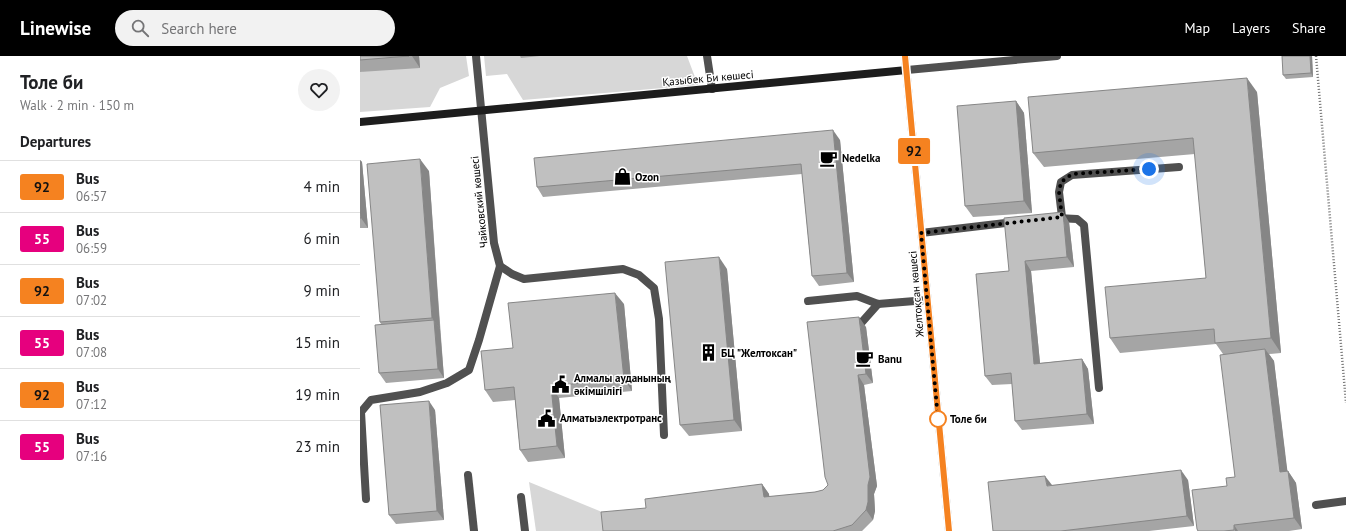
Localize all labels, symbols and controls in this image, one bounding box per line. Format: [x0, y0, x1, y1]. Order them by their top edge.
search box [115, 10, 395, 46]
text: Linewise [20, 16, 91, 40]
icon: search [129, 17, 151, 39]
text: Search here [161, 19, 237, 38]
text: Map [1184, 19, 1210, 37]
text: Layers [1232, 19, 1270, 37]
text: Share [1292, 19, 1326, 37]
street label: Қазыбек Би көшесі [662, 67, 754, 89]
button: heart [298, 69, 340, 111]
text: Толе би [20, 70, 83, 94]
text: Walk · 2 min · 150 m [20, 97, 134, 114]
text: Departures [20, 132, 91, 151]
line badge: 92 [896, 138, 932, 164]
text: 92 [906, 142, 922, 160]
cafe icon: Nedelka [819, 148, 839, 168]
place label: Nedelka [842, 151, 880, 165]
street label: Чайковский көшесі [467, 155, 491, 249]
your location [1139, 159, 1159, 179]
shop icon: Ozon [612, 167, 632, 187]
text: Bus [76, 169, 99, 188]
place label: Ozon [635, 170, 659, 184]
text: 4 min [303, 177, 340, 196]
text: 92 [34, 178, 50, 196]
text: 06:57 [76, 188, 107, 205]
text: Bus [76, 221, 99, 240]
text: 6 min [303, 229, 340, 248]
text: 55 [34, 230, 50, 248]
text: 06:59 [76, 240, 107, 257]
street label: Желтоқсан көшесі [905, 250, 927, 339]
text: Bus [76, 273, 99, 292]
text: 9 min [303, 281, 340, 300]
text: 92 [34, 282, 50, 300]
text: 07:02 [76, 292, 107, 309]
text: Bus [76, 325, 99, 344]
text: 15 min [295, 333, 340, 352]
text: 55 [34, 334, 50, 352]
building icon: БЦ "Желтоксан" [698, 343, 718, 363]
text: 07:08 [76, 344, 107, 361]
place label: БЦ "Желтоксан" [721, 346, 797, 360]
cafe icon: Banu [855, 349, 875, 369]
place label: Banu [878, 352, 902, 366]
place label: Алмалы ауданының әкімшілігі [574, 371, 671, 398]
public building icon: Алмалы ауданының әкімшілігі [551, 374, 571, 394]
text: Bus [76, 377, 99, 396]
text: 19 min [295, 385, 340, 404]
text: 92 [34, 386, 50, 404]
text: 07:12 [76, 396, 107, 413]
public building icon: Алматыэлектротранс [537, 408, 557, 428]
marker: Толе би [929, 410, 947, 428]
place label: Алматыэлектротранс [560, 411, 662, 425]
place label: Толе би [950, 412, 987, 426]
text: Bus [76, 429, 99, 448]
text: 23 min [295, 437, 340, 456]
text: 55 [34, 438, 50, 456]
text: 07:16 [76, 448, 107, 465]

